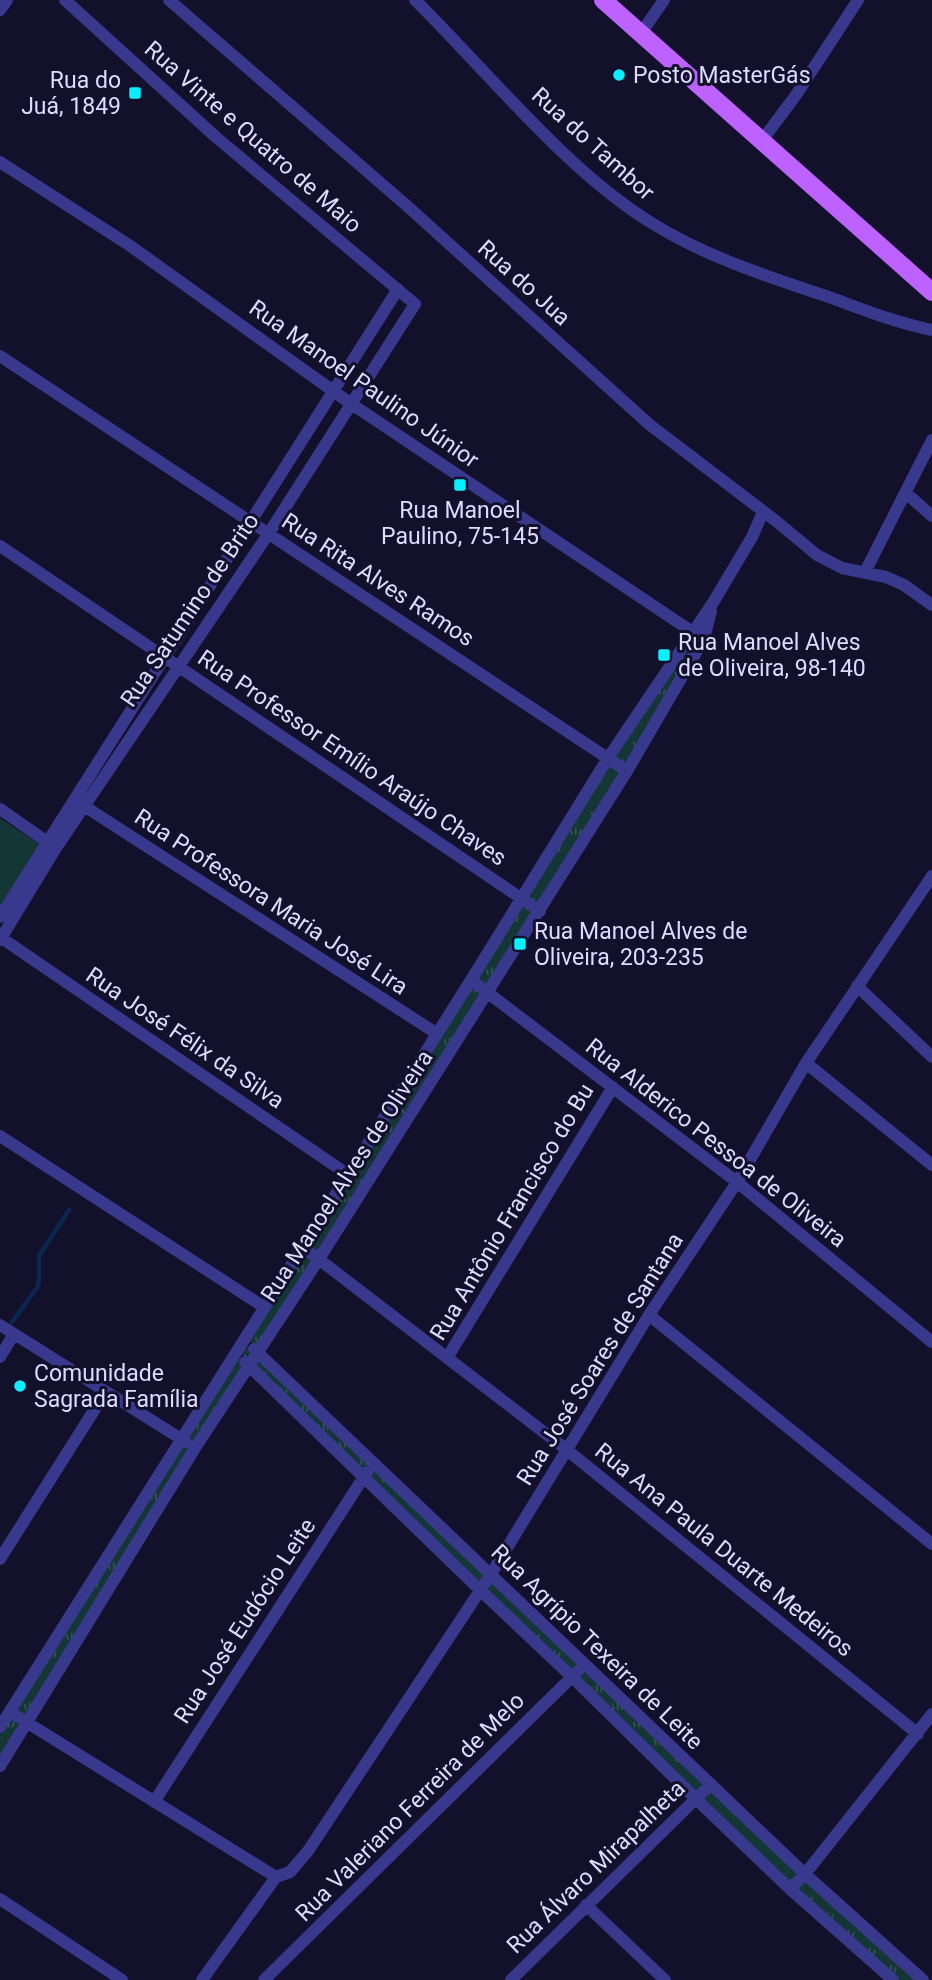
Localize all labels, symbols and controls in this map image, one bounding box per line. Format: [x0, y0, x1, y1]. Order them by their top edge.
street label: Rua Vinte e Quatro de Maio [139, 35, 367, 239]
place label: Posto MasterGás [633, 62, 811, 89]
place label: Rua do Juá, 1849 [21, 67, 121, 120]
marker: Posto MasterGás [611, 67, 627, 83]
street label: Rua do Tambor [526, 82, 660, 206]
marker: Rua do Juá, 1849 [127, 85, 143, 101]
street label: Rua do Jua [472, 235, 576, 331]
street label: Rua Manoel Paulino Júnior [244, 294, 484, 474]
marker: Rua Manoel Paulino, 75-145 [452, 477, 468, 493]
place label: Rua Manoel Paulino, 75-145 [381, 497, 539, 550]
street label: Rua Satumino de Brito [115, 508, 265, 712]
street label: Rua Rita Alves Ramos [277, 508, 479, 652]
place label: Rua Manoel Alves de Oliveira, 98-140 [678, 629, 866, 682]
street label: Rua Professor Emílio Araújo Chaves [193, 644, 511, 872]
marker: Rua Manoel Alves de Oliveira, 98-140 [656, 647, 672, 663]
street label: Rua Professora Maria José Lira [129, 803, 413, 1001]
place label: Rua Manoel Alves de Oliveira, 203-235 [534, 918, 748, 971]
marker: Rua Manoel Alves de Oliveira, 203-235 [512, 936, 528, 952]
street label: Rua José Félix da Silva [81, 962, 289, 1114]
street label: Rua Alderico Pessoa de Oliveira [580, 1033, 852, 1253]
street label: Rua Manoel Alves de Oliveira [255, 1045, 439, 1307]
street label: Rua Antônio Francisco do Bu [425, 1079, 599, 1345]
street label: Rua José Soares de Santana [511, 1228, 689, 1490]
place label: Comunidade Sagrada Família [34, 1360, 199, 1413]
marker: Comunidade Sagrada Família [12, 1378, 28, 1394]
street label: Rua Ana Paula Duarte Medeiros [590, 1438, 858, 1662]
street label: Rua José Eudócio Leite [169, 1514, 321, 1728]
street label: Rua Agrípio Texeira de Leite [486, 1539, 708, 1755]
street label: Rua Valeriano Ferreira de Melo [290, 1687, 530, 1927]
street label: Rua Álvaro Mirapalheta [501, 1774, 691, 1959]

